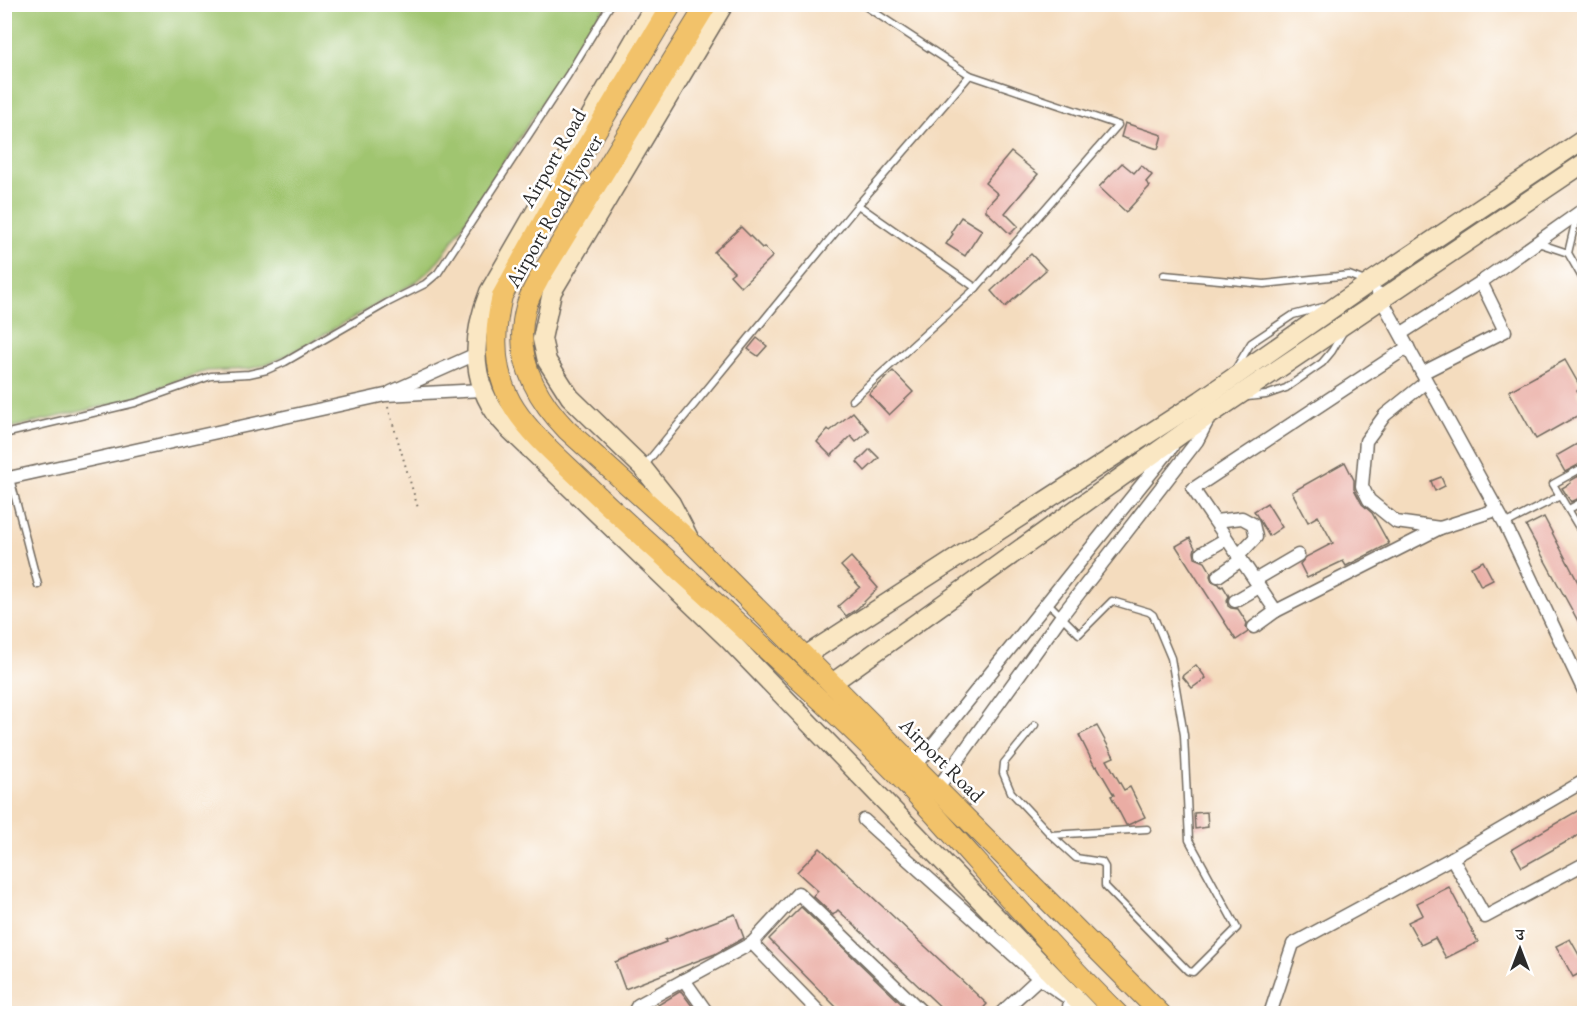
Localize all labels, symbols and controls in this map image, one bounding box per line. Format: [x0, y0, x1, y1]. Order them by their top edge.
street label: Airport Road [513, 103, 592, 213]
street label: Airport Road Flyover [498, 129, 608, 293]
street label: Airport Road [893, 711, 991, 808]
north arrow [1490, 919, 1550, 979]
text: उ [1515, 924, 1526, 945]

